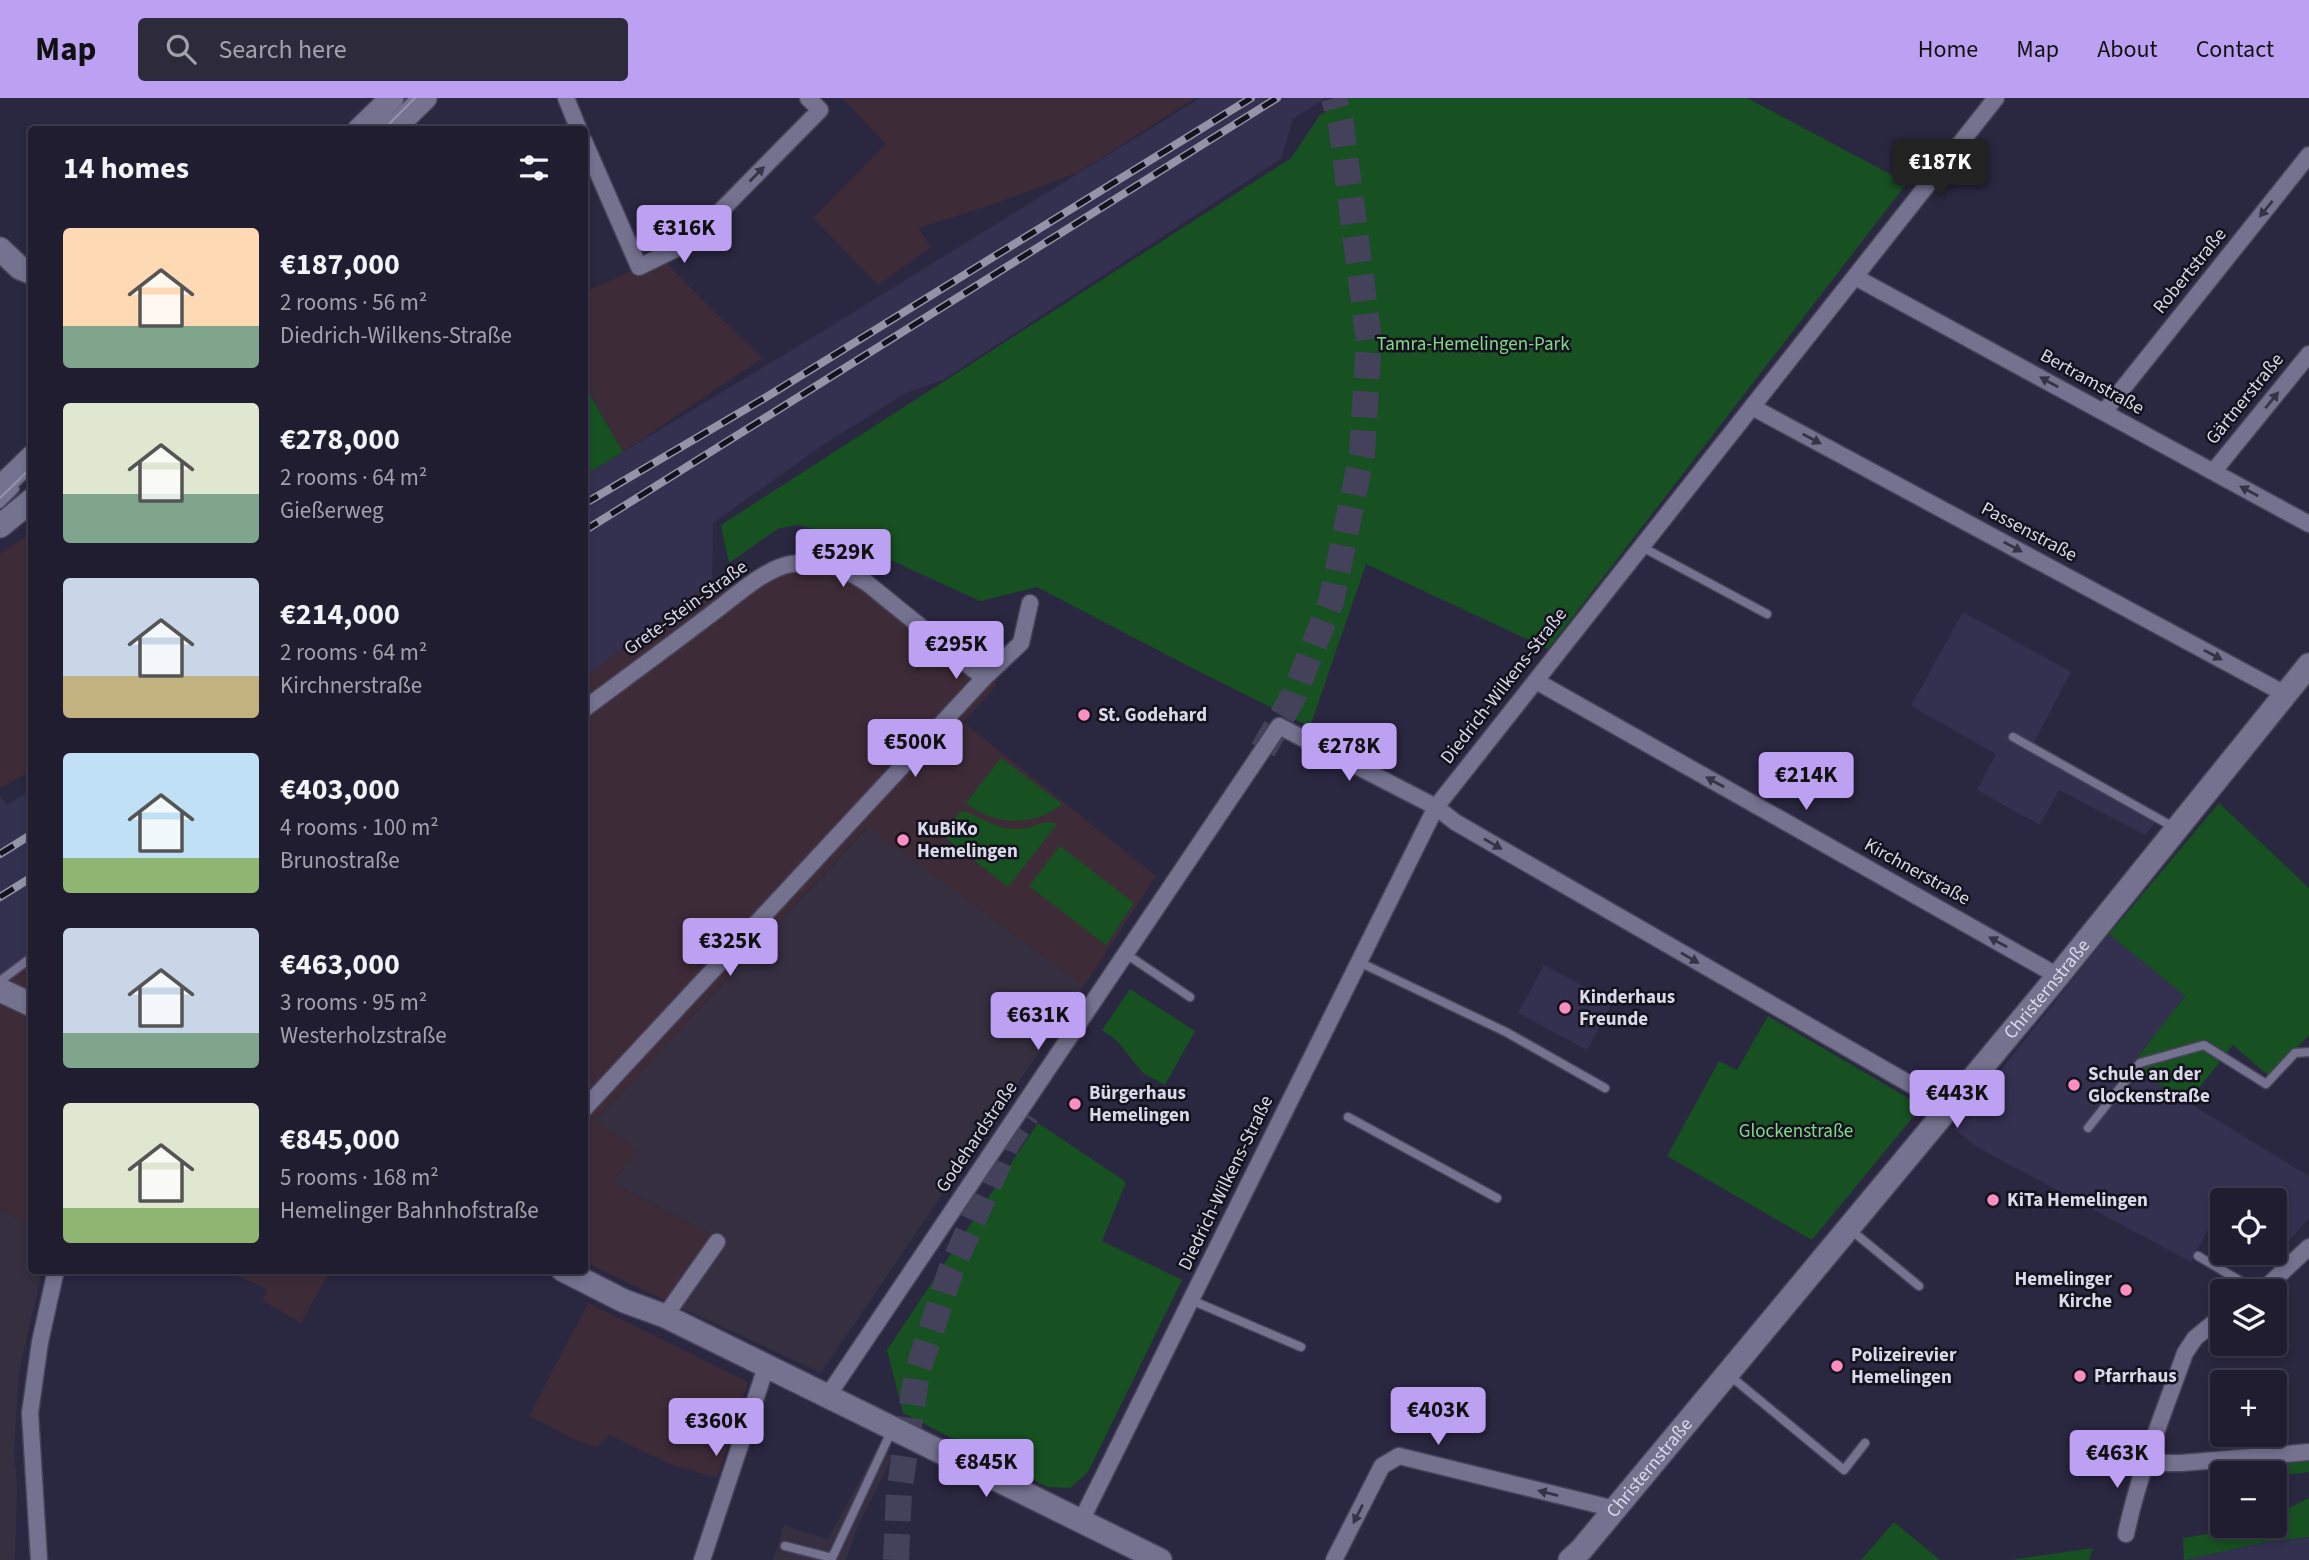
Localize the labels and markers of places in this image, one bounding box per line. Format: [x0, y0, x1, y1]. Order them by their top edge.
pin: €187K [1891, 140, 1989, 199]
pin: €316K [635, 206, 733, 265]
pin: €529K [794, 530, 892, 589]
pin: €295K [907, 622, 1005, 681]
place label: St. Godehard [1098, 702, 1207, 729]
marker: St. Godehard [1076, 707, 1092, 723]
pin: €500K [866, 720, 964, 779]
pin: €278K [1300, 724, 1398, 783]
pin: €214K [1757, 752, 1855, 812]
place label: KuBiKo Hemelingen [917, 816, 1018, 865]
marker: KuBiKo Hemelingen [895, 832, 911, 848]
pin: €325K [681, 918, 779, 978]
place label: Kinderhaus Freunde [1579, 984, 1675, 1033]
pin: €631K [989, 992, 1087, 1052]
marker: Kinderhaus Freunde [1557, 1000, 1573, 1016]
place label: Schule an der Glockenstraße [2088, 1061, 2210, 1110]
pin: €443K [1908, 1070, 2006, 1130]
marker: Schule an der Glockenstraße [2066, 1077, 2082, 1093]
place label: Bürgerhaus Hemelingen [1089, 1080, 1190, 1129]
marker: Bürgerhaus Hemelingen [1067, 1096, 1083, 1112]
place label: KiTa Hemelingen [2007, 1187, 2148, 1214]
marker: KiTa Hemelingen [1985, 1192, 2001, 1208]
place label: Hemelinger Kirche [2014, 1266, 2112, 1315]
marker: Hemelinger Kirche [2118, 1282, 2134, 1298]
place label: Polizeirevier Hemelingen [1851, 1342, 1957, 1391]
marker: Polizeirevier Hemelingen [1829, 1358, 1845, 1374]
place label: Pfarrhaus [2094, 1363, 2177, 1390]
marker: Pfarrhaus [2072, 1368, 2088, 1384]
pin: €403K [1389, 1388, 1487, 1447]
pin: €360K [667, 1398, 765, 1458]
pin: €463K [2068, 1430, 2166, 1490]
pin: €845K [937, 1440, 1035, 1499]

